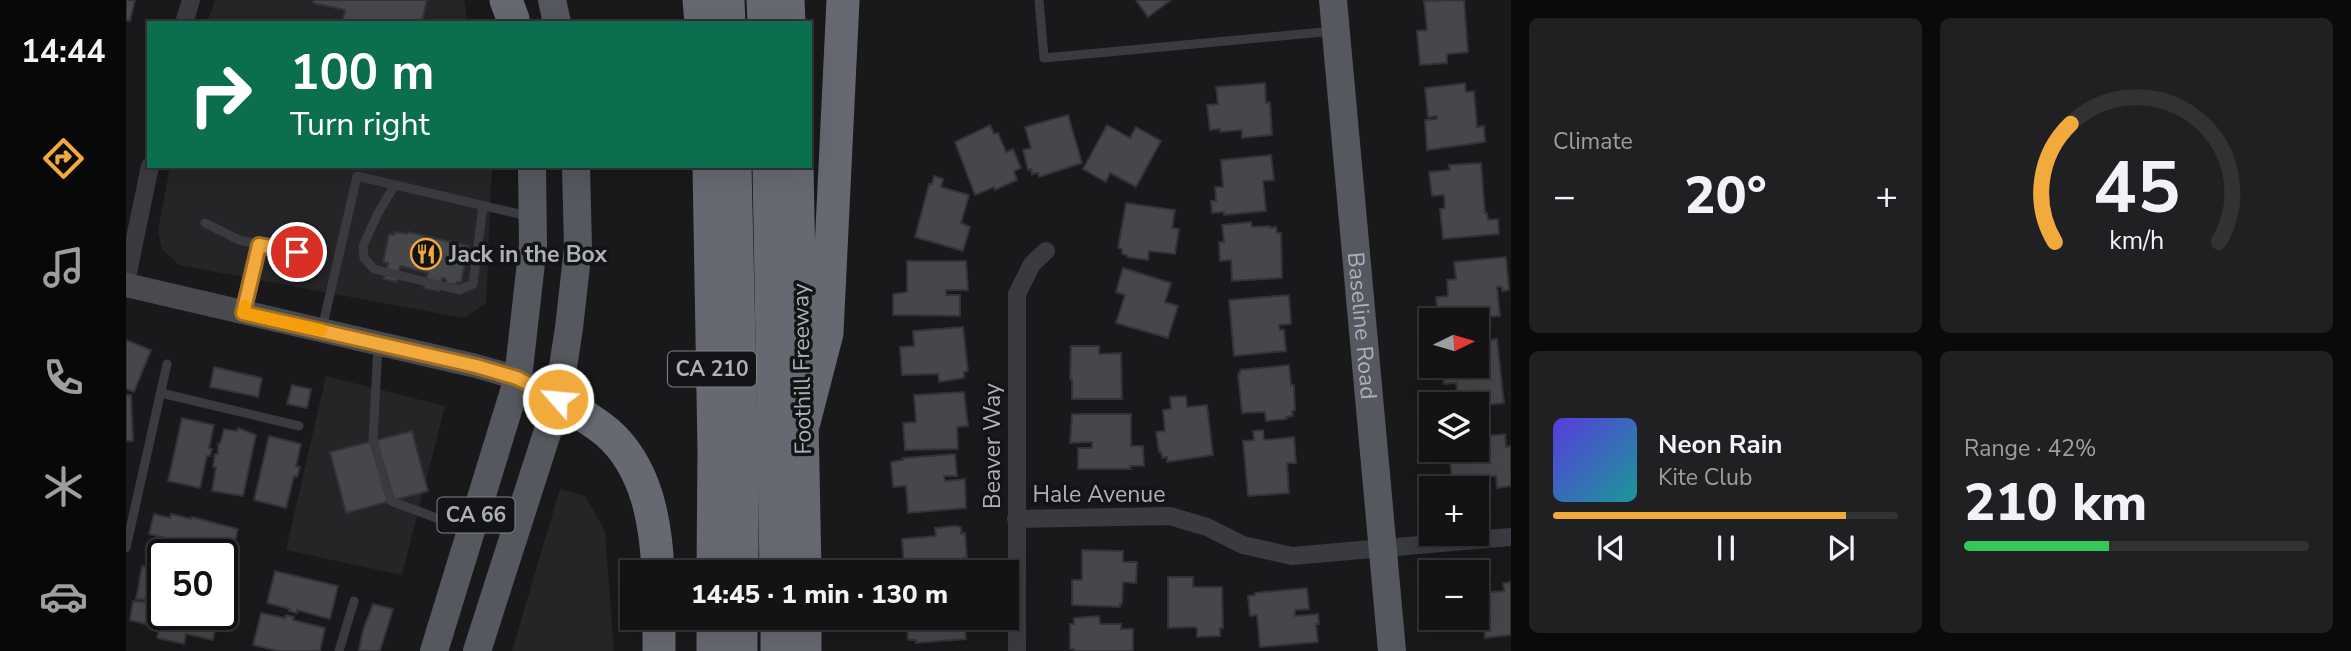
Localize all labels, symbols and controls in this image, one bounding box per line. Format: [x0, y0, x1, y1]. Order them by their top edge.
text: 14:44 [21, 30, 105, 73]
text: 100 m [290, 39, 434, 106]
icon: right [175, 49, 266, 140]
text: Turn right [290, 103, 430, 146]
text: Climate [1553, 126, 1633, 157]
icon: directions [39, 134, 88, 183]
text: 45 [2093, 138, 2180, 238]
text: 20° [1684, 160, 1767, 231]
text: − [1553, 171, 1576, 222]
text: + [1875, 171, 1898, 222]
pin [267, 222, 327, 282]
text: km/h [2109, 223, 2164, 257]
icon: arrive [278, 233, 316, 271]
restaurant icon: Jack in the Box [409, 237, 443, 271]
place label: Jack in the Box [448, 239, 607, 270]
icon: music [39, 243, 88, 292]
street label: Baseline Road [1340, 251, 1385, 401]
street label: Foothill Freeway [785, 283, 819, 455]
north arrow [1419, 308, 1489, 378]
map controls [1419, 308, 1489, 630]
road number: CA 210 [668, 352, 756, 386]
icon: phone [39, 353, 88, 402]
position arrow [521, 362, 595, 436]
street label: Beaver Way [977, 383, 1008, 509]
button: layers [1419, 392, 1489, 462]
text: Neon Rain [1658, 427, 1783, 462]
text: Range · 42% [1964, 433, 2096, 464]
icon: climate [39, 462, 88, 511]
text: Kite Club [1658, 462, 1752, 493]
text: 210 km [1964, 467, 2147, 538]
button: + [1419, 476, 1489, 546]
street label: Hale Avenue [1033, 479, 1165, 510]
road number: CA 66 [438, 498, 514, 532]
icon: previous [1592, 529, 1630, 567]
icon: pause [1707, 529, 1745, 567]
icon: next [1822, 529, 1860, 567]
speed limit sign: 50 [147, 539, 238, 630]
button: − [1419, 560, 1489, 630]
icon: car [39, 572, 88, 621]
text: 14:45 · 1 min · 130 m [691, 577, 948, 612]

